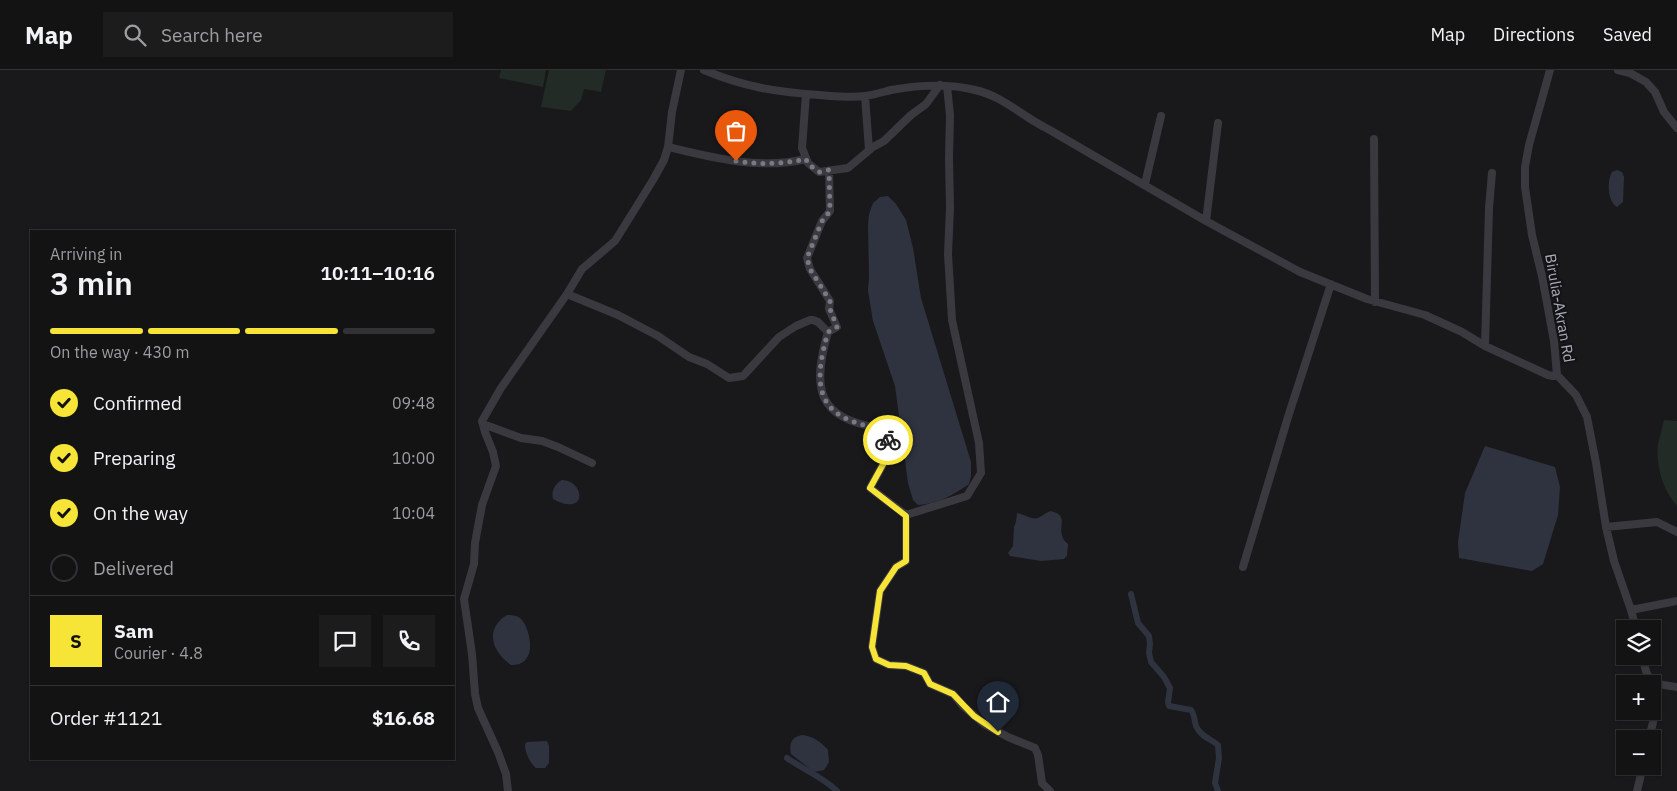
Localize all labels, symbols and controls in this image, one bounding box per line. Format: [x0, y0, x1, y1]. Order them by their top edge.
search box [103, 12, 453, 57]
text: Map [25, 19, 73, 51]
icon: search [121, 21, 149, 49]
text: Search here [161, 23, 263, 47]
text: Map [1430, 23, 1465, 46]
text: Directions [1493, 23, 1575, 46]
text: Saved [1603, 23, 1652, 46]
pin [715, 110, 757, 161]
icon: bag [722, 117, 750, 145]
text: Arriving in [50, 244, 122, 264]
street label: Birulia-Akran Rd [1541, 252, 1579, 364]
text: 10:11–10:16 [321, 261, 435, 285]
text: 3 min [50, 262, 133, 304]
text: On the way · 430 m [50, 342, 189, 362]
icon: check [50, 389, 78, 417]
text: Confirmed [93, 391, 182, 415]
text: 09:48 [392, 393, 435, 413]
courier [863, 415, 913, 465]
icon: bike [874, 426, 902, 454]
icon: check [50, 444, 78, 472]
text: Preparing [93, 446, 175, 470]
text: 10:00 [392, 448, 435, 468]
icon: check [50, 499, 78, 527]
text: On the way [93, 501, 188, 525]
text: 10:04 [392, 503, 435, 523]
text: Delivered [93, 556, 174, 580]
button: chat [319, 615, 371, 667]
button: phone [383, 615, 435, 667]
text: Sam [114, 619, 154, 643]
map controls [1616, 620, 1661, 775]
button: layers [1616, 620, 1661, 665]
text: S [70, 629, 82, 653]
text: Courier · 4.8 [114, 643, 203, 663]
button: + [1616, 675, 1661, 720]
pin [977, 681, 1019, 732]
icon: home [984, 688, 1012, 716]
text: Order #1121 [50, 706, 162, 730]
text: $16.68 [372, 706, 435, 730]
button: − [1616, 730, 1661, 775]

